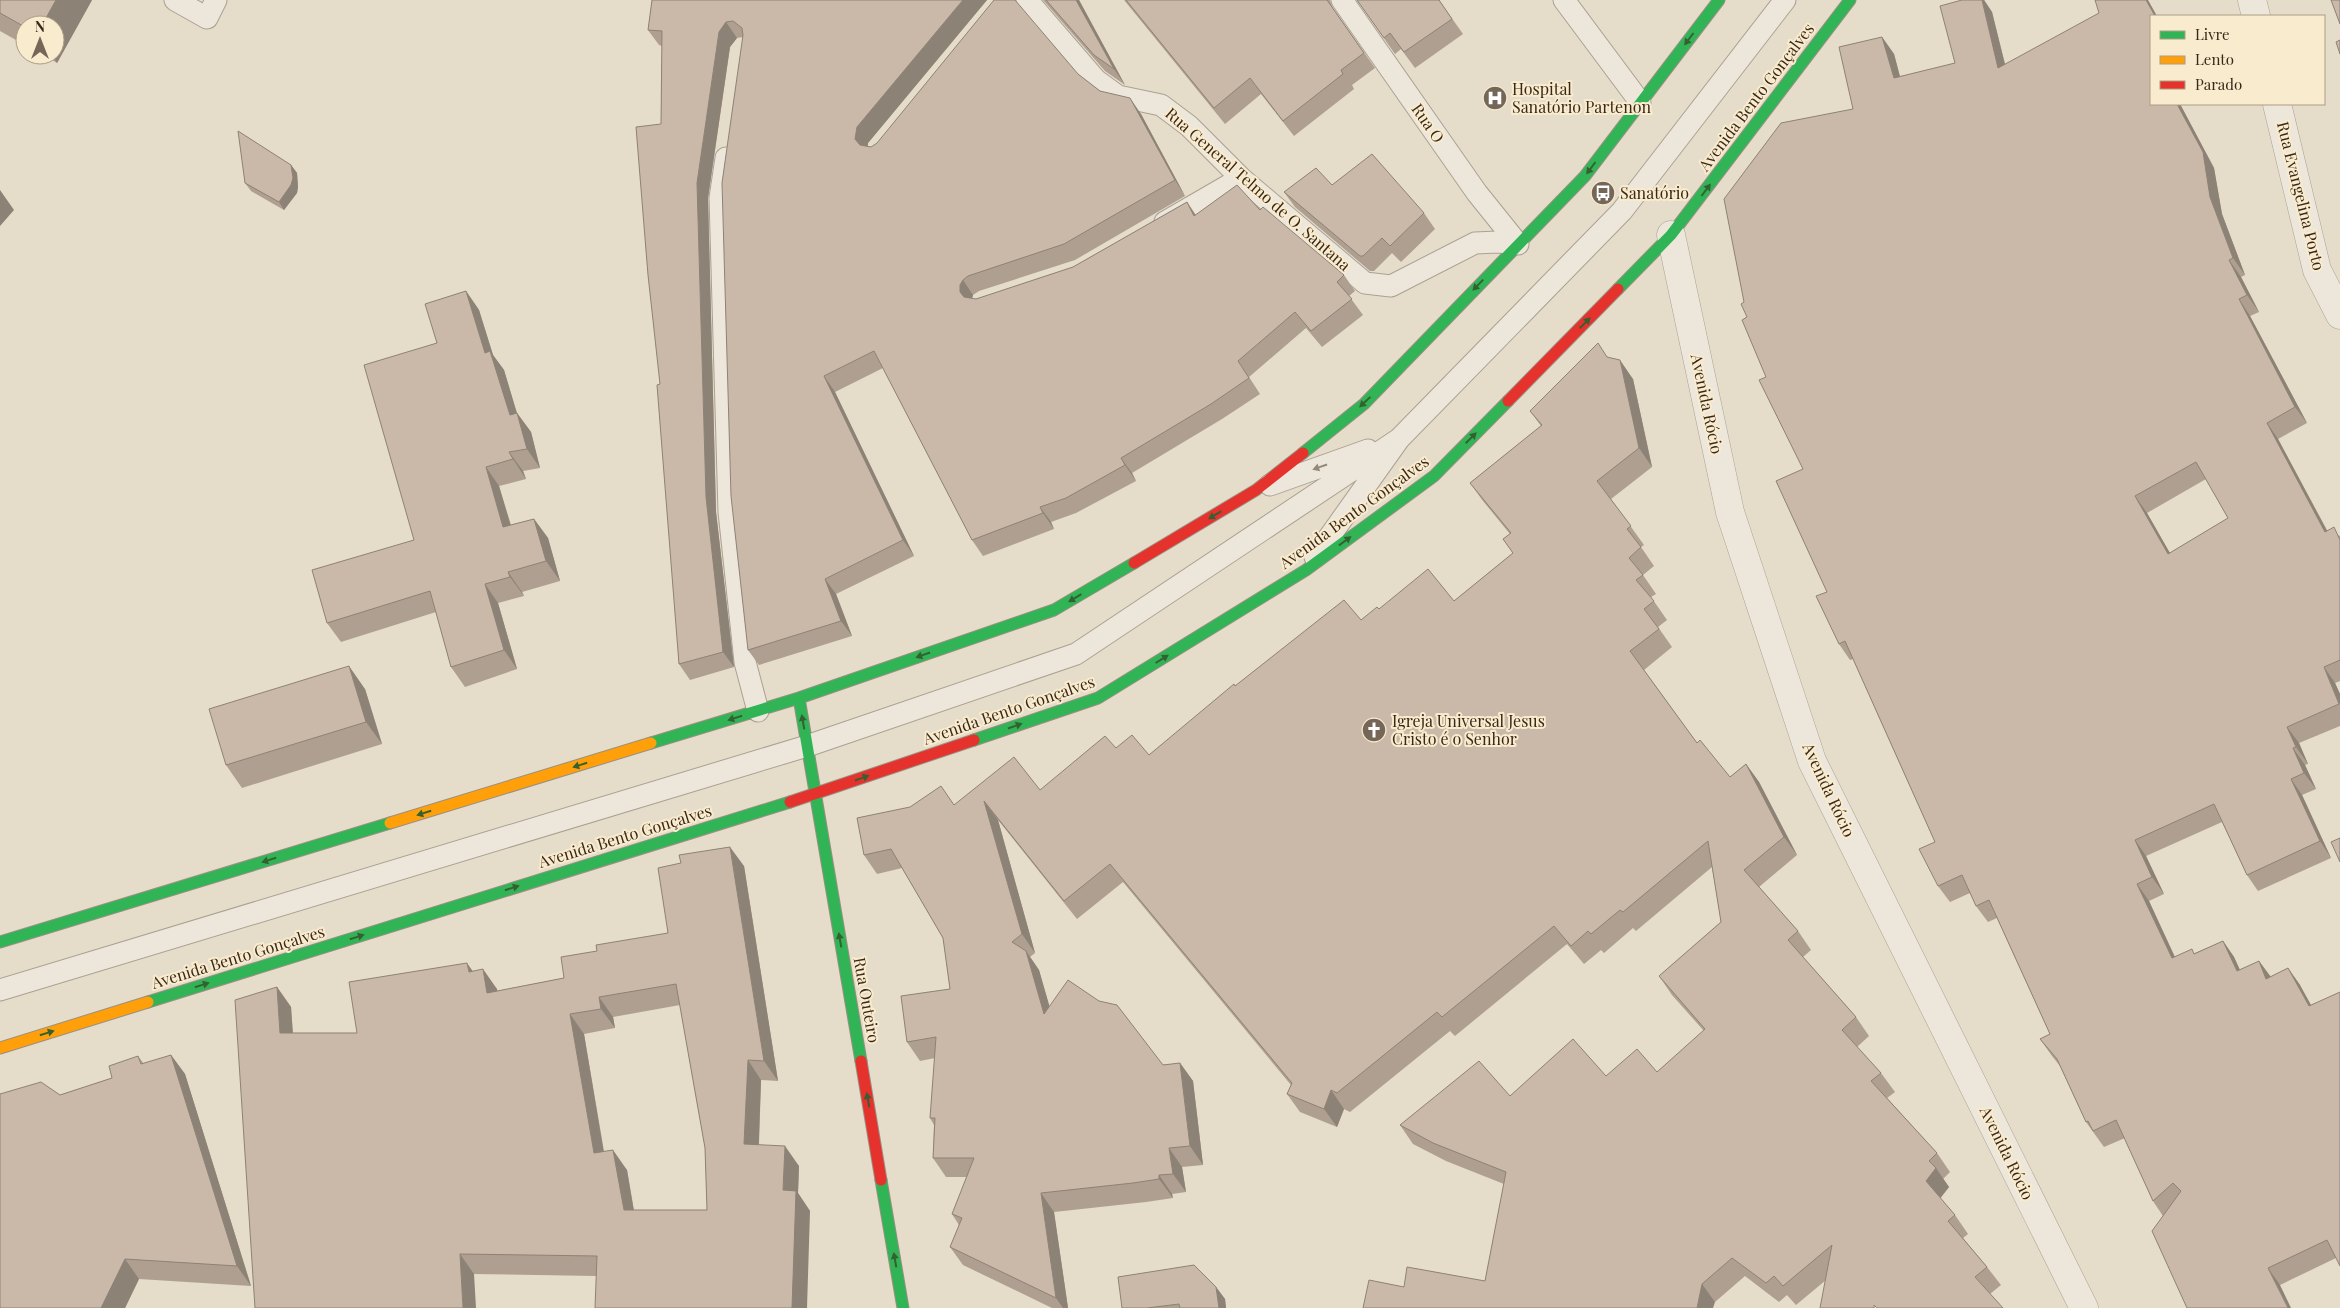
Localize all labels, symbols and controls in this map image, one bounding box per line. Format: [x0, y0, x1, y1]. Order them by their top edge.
north arrow [15, 15, 65, 65]
legend [2150, 15, 2325, 105]
text: N [35, 17, 45, 36]
street label: Avenida Bento Gonçalves [1692, 18, 1818, 176]
text: Livre [2195, 24, 2230, 44]
one-way arrow [1684, 32, 1694, 46]
text: Lento [2195, 49, 2234, 69]
text: Parado [2195, 74, 2242, 94]
place label: Hospital Sanatório Partenon [1512, 78, 1652, 117]
hospital icon: Hospital Sanatório Partenon [1482, 85, 1508, 111]
street label: Rua O [1407, 99, 1450, 147]
street label: Rua General Telmo de O. Santana [1161, 102, 1355, 275]
street label: Rua Evangelina Porto [2273, 119, 2330, 273]
one-way arrow [1585, 161, 1596, 174]
bus stop icon: Sanatório [1590, 180, 1616, 206]
place label: Sanatório [1620, 182, 1689, 203]
one-way arrow [1701, 183, 1711, 197]
one-way arrow [1472, 279, 1484, 291]
one-way arrow [1579, 317, 1591, 329]
street label: Avenida Rócio [1686, 351, 1728, 456]
one-way arrow [1359, 396, 1371, 408]
one-way arrow [1465, 433, 1477, 445]
street label: Avenida Bento Gonçalves [1274, 450, 1433, 574]
one-way arrow [1312, 463, 1327, 471]
one-way arrow [1208, 510, 1221, 519]
one-way arrow [1339, 536, 1352, 546]
one-way arrow [1068, 593, 1082, 602]
one-way arrow [916, 652, 931, 659]
one-way arrow [1156, 654, 1169, 663]
street label: Avenida Bento Gonçalves [919, 670, 1097, 749]
place label: Igreja Universal Jesus Cristo é o Senhor [1392, 710, 1545, 749]
one-way arrow [728, 714, 743, 722]
one-way arrow [798, 714, 806, 730]
church icon: Igreja Universal Jesus Cristo é o Senhor [1361, 717, 1387, 743]
one-way arrow [1008, 722, 1023, 730]
street label: Avenida Rócio [1798, 738, 1861, 840]
one-way arrow [572, 762, 587, 770]
one-way arrow [854, 774, 869, 782]
street label: Avenida Bento Gonçalves [535, 799, 714, 872]
one-way arrow [417, 809, 432, 817]
one-way arrow [261, 857, 276, 865]
one-way arrow [505, 884, 520, 892]
street label: Avenida Bento Gonçalves [148, 920, 327, 993]
one-way arrow [836, 931, 844, 947]
one-way arrow [350, 932, 365, 940]
street label: Rua Outeiro [850, 955, 885, 1045]
one-way arrow [194, 980, 209, 988]
one-way arrow [39, 1029, 54, 1037]
one-way arrow [863, 1091, 871, 1107]
street label: Avenida Rócio [1975, 1102, 2039, 1203]
one-way arrow [890, 1252, 898, 1268]

